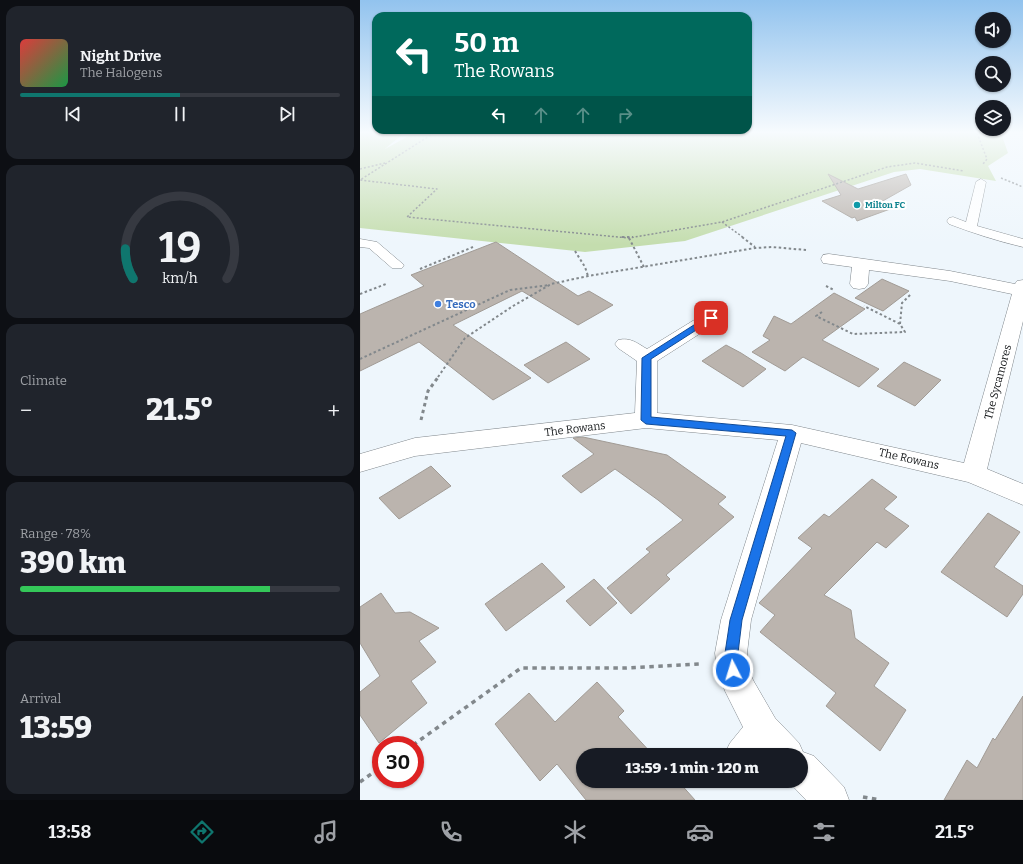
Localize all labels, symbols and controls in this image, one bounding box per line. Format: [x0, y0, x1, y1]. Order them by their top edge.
map controls [975, 12, 1011, 136]
button: sound [975, 12, 1011, 48]
text: 50 m [454, 26, 519, 59]
icon: left [388, 28, 440, 80]
text: Night Drive [80, 47, 161, 65]
button: search [975, 56, 1011, 92]
text: The Rowans [454, 60, 554, 82]
text: The Halogens [80, 65, 162, 80]
button: layers [975, 100, 1011, 136]
icon: previous [62, 103, 84, 125]
icon: pause [169, 103, 191, 125]
icon: next [276, 103, 298, 125]
icon: left [488, 104, 510, 126]
icon: ahead [530, 104, 552, 126]
icon: ahead [572, 104, 594, 126]
icon: right [614, 104, 636, 126]
marker: Milton FC [852, 200, 862, 210]
place label: Milton FC [865, 200, 905, 210]
text: 19 [159, 223, 201, 273]
text: km/h [162, 270, 198, 287]
place label: Tesco [446, 298, 476, 311]
marker: Tesco [433, 299, 443, 309]
pin [694, 301, 728, 335]
icon: arrive [700, 307, 722, 329]
street label: The Sycamores [982, 343, 1014, 421]
text: Climate [20, 373, 67, 388]
text: 21.5° [146, 392, 214, 428]
text: − [20, 397, 32, 424]
text: + [327, 397, 340, 424]
street label: The Rowans [544, 419, 606, 439]
street label: The Rowans [878, 446, 940, 472]
text: Range · 78% [20, 526, 91, 541]
text: 390 km [20, 545, 126, 581]
position arrow [712, 649, 754, 691]
text: Arrival [20, 691, 61, 706]
text: 13:59 [20, 710, 92, 746]
speed limit sign: 30 [372, 736, 424, 788]
text: 13:59 · 1 min · 120 m [625, 759, 759, 777]
icon: directions [188, 818, 216, 846]
icon: music [312, 818, 340, 846]
icon: phone [437, 818, 465, 846]
icon: climate [561, 818, 589, 846]
icon: car [686, 818, 714, 846]
icon: filters [810, 818, 838, 846]
text: 13:58 [48, 821, 91, 843]
text: 21.5° [935, 821, 975, 843]

